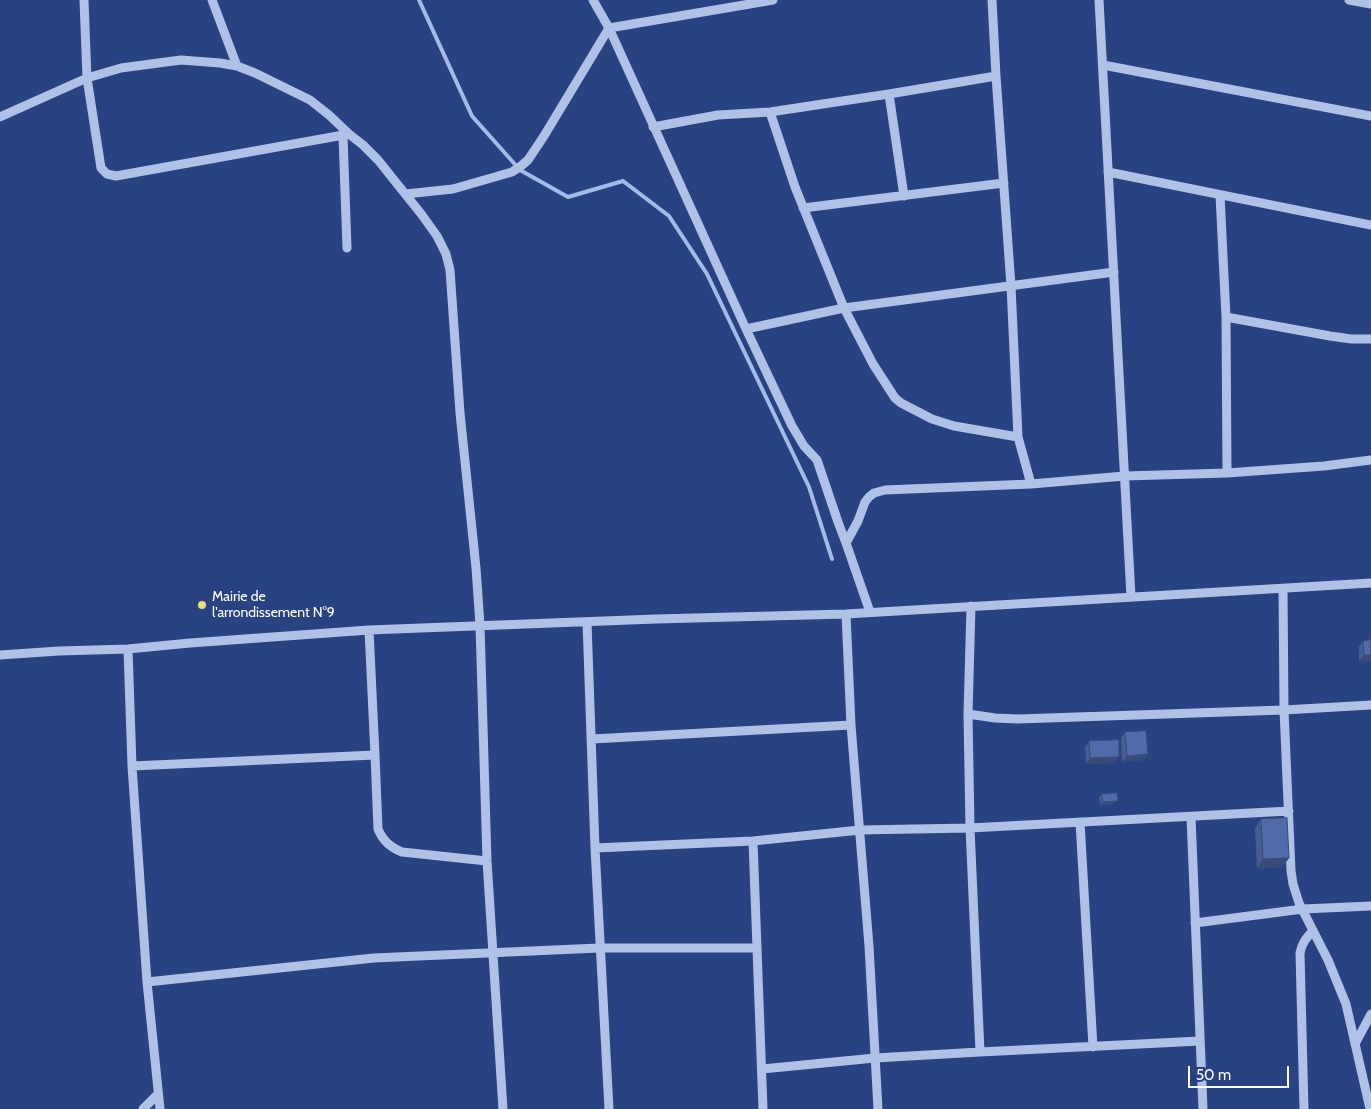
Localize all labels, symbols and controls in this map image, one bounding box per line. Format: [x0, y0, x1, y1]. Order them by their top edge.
place label: Mairie de l'arrondissement N°9 [212, 589, 335, 622]
marker: Mairie de l'arrondissement N°9 [196, 599, 208, 611]
scale bar [1191, 1056, 1292, 1088]
text: 50 m [1196, 1066, 1231, 1084]

